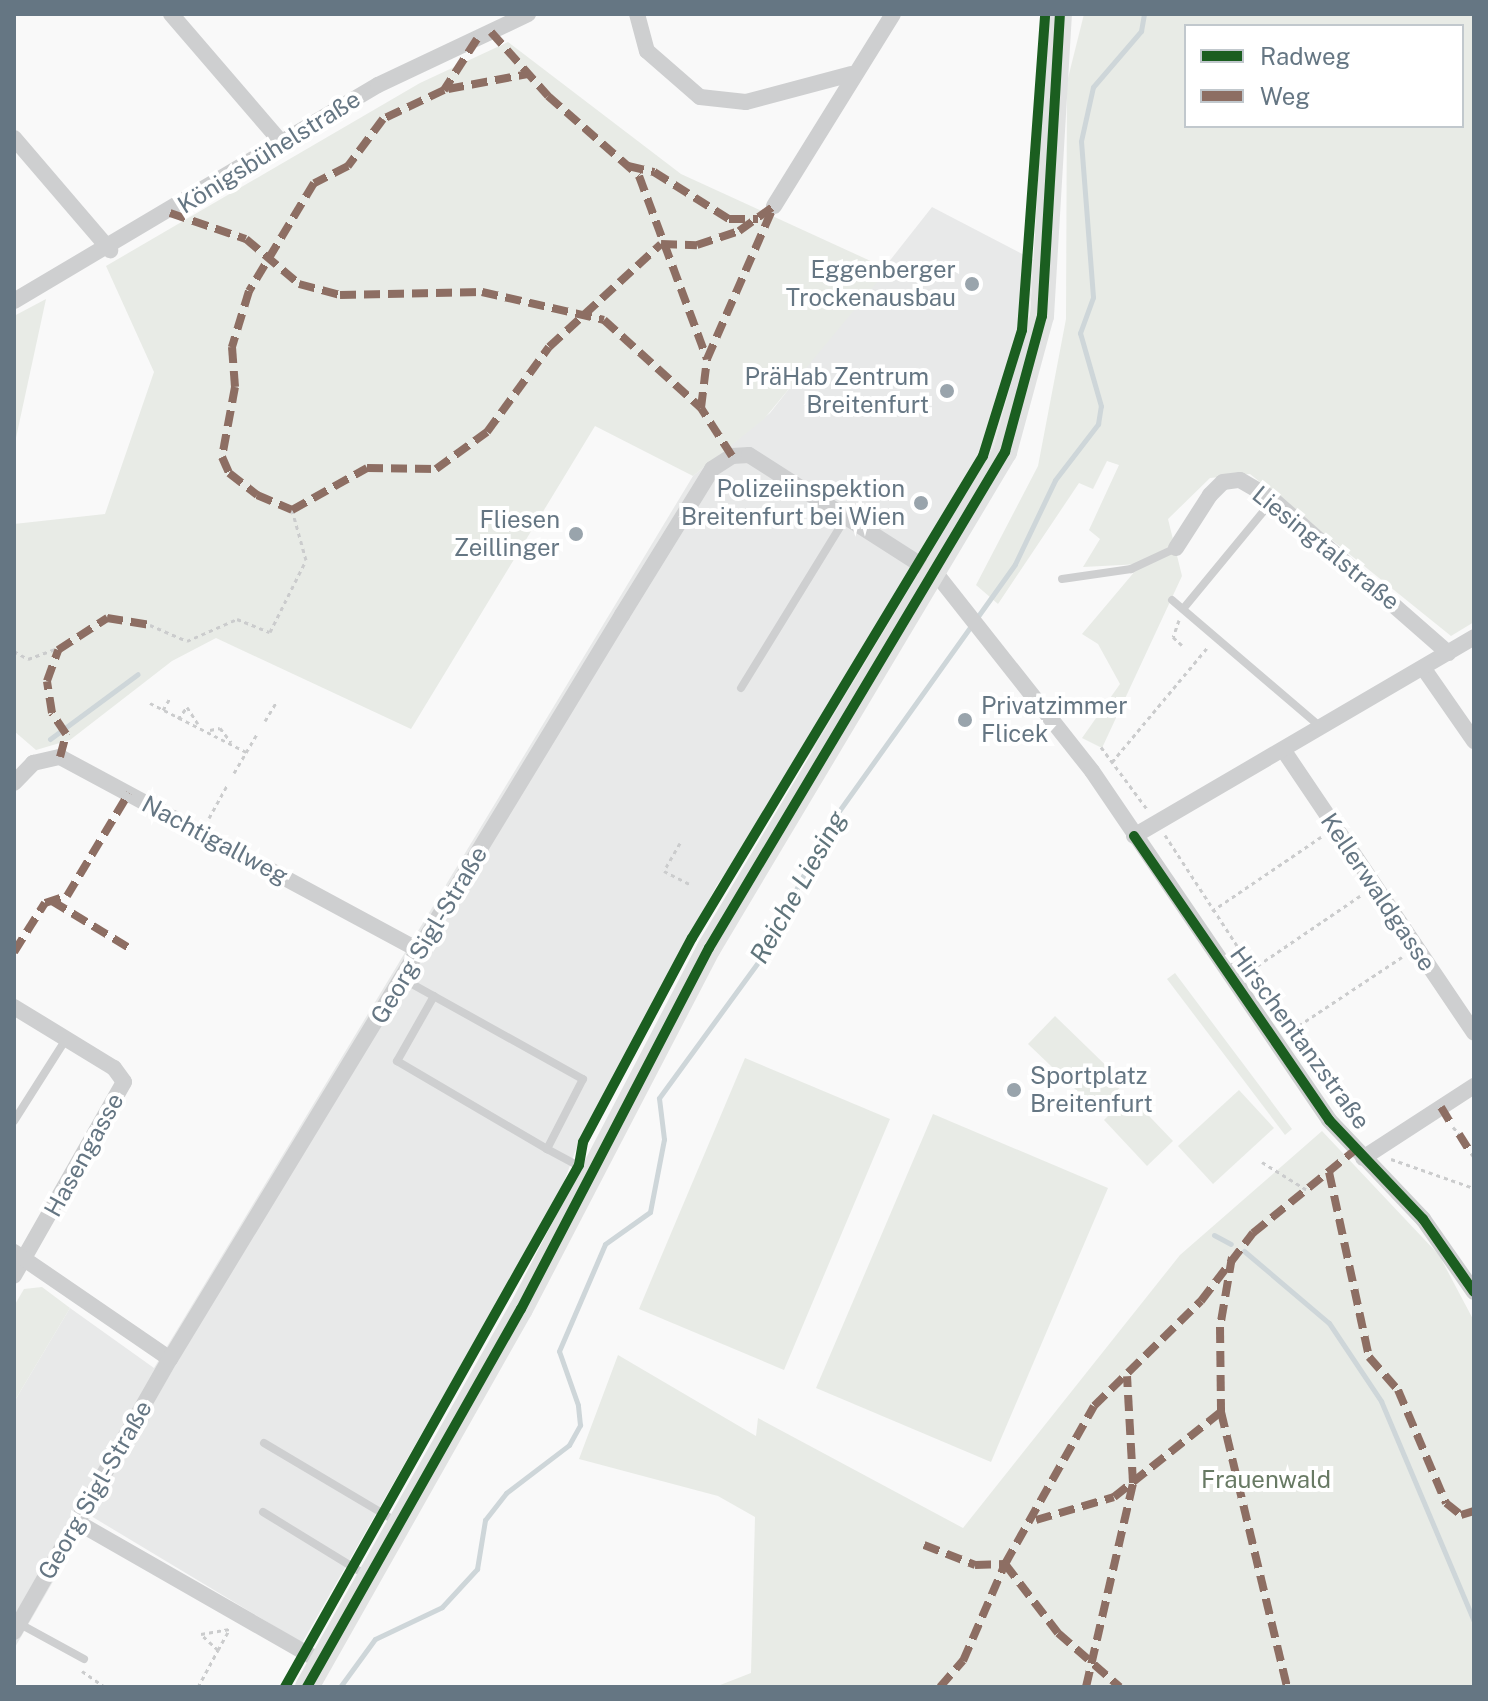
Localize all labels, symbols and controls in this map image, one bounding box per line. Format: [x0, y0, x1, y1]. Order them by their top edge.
legend [1184, 24, 1464, 128]
text: Radweg [1260, 42, 1351, 70]
text: Weg [1260, 82, 1310, 110]
street label: Königsbühelstraße [173, 84, 365, 220]
place label: Eggenberger Trockenausbau [786, 256, 956, 312]
marker: Eggenberger Trockenausbau [963, 275, 981, 293]
place label: PräHab Zentrum Breitenfurt [744, 363, 929, 419]
marker: PräHab Zentrum Breitenfurt [936, 380, 958, 402]
place label: Polizeiinspektion Breitenfurt bei Wien [680, 475, 905, 531]
street label: Liesingtalstraße [1247, 480, 1405, 616]
marker: Polizeiinspektion Breitenfurt bei Wien [912, 494, 930, 512]
place label: Fliesen Zeillinger [454, 506, 560, 562]
marker: Fliesen Zeillinger [567, 525, 585, 543]
place label: Privatzimmer Flicek [981, 692, 1128, 748]
marker: Privatzimmer Flicek [956, 711, 974, 729]
street label: Nachtigallweg [137, 789, 293, 891]
water label: Reiche Liesing [743, 805, 853, 969]
street label: Kellerwaldgasse [1315, 808, 1441, 976]
street label: Georg Sigl-Straße [365, 841, 493, 1029]
street label: Hirschentanzstraße [1224, 941, 1376, 1135]
place label: Sportplatz Breitenfurt [1030, 1062, 1153, 1118]
marker: Sportplatz Breitenfurt [1005, 1081, 1023, 1099]
street label: Hasengasse [38, 1088, 130, 1222]
street label: Georg Sigl-Straße [32, 1395, 158, 1585]
park label: Frauenwald [1201, 1466, 1331, 1494]

